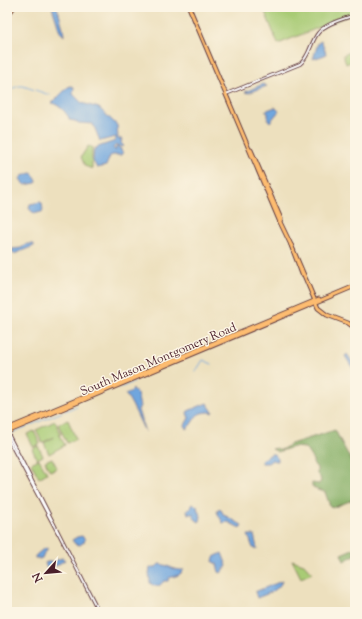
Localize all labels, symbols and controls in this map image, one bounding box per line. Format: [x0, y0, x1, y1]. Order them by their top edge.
street label: South Mason Montgomery Road [78, 319, 239, 401]
north arrow [26, 553, 66, 593]
text: N [29, 569, 48, 586]

